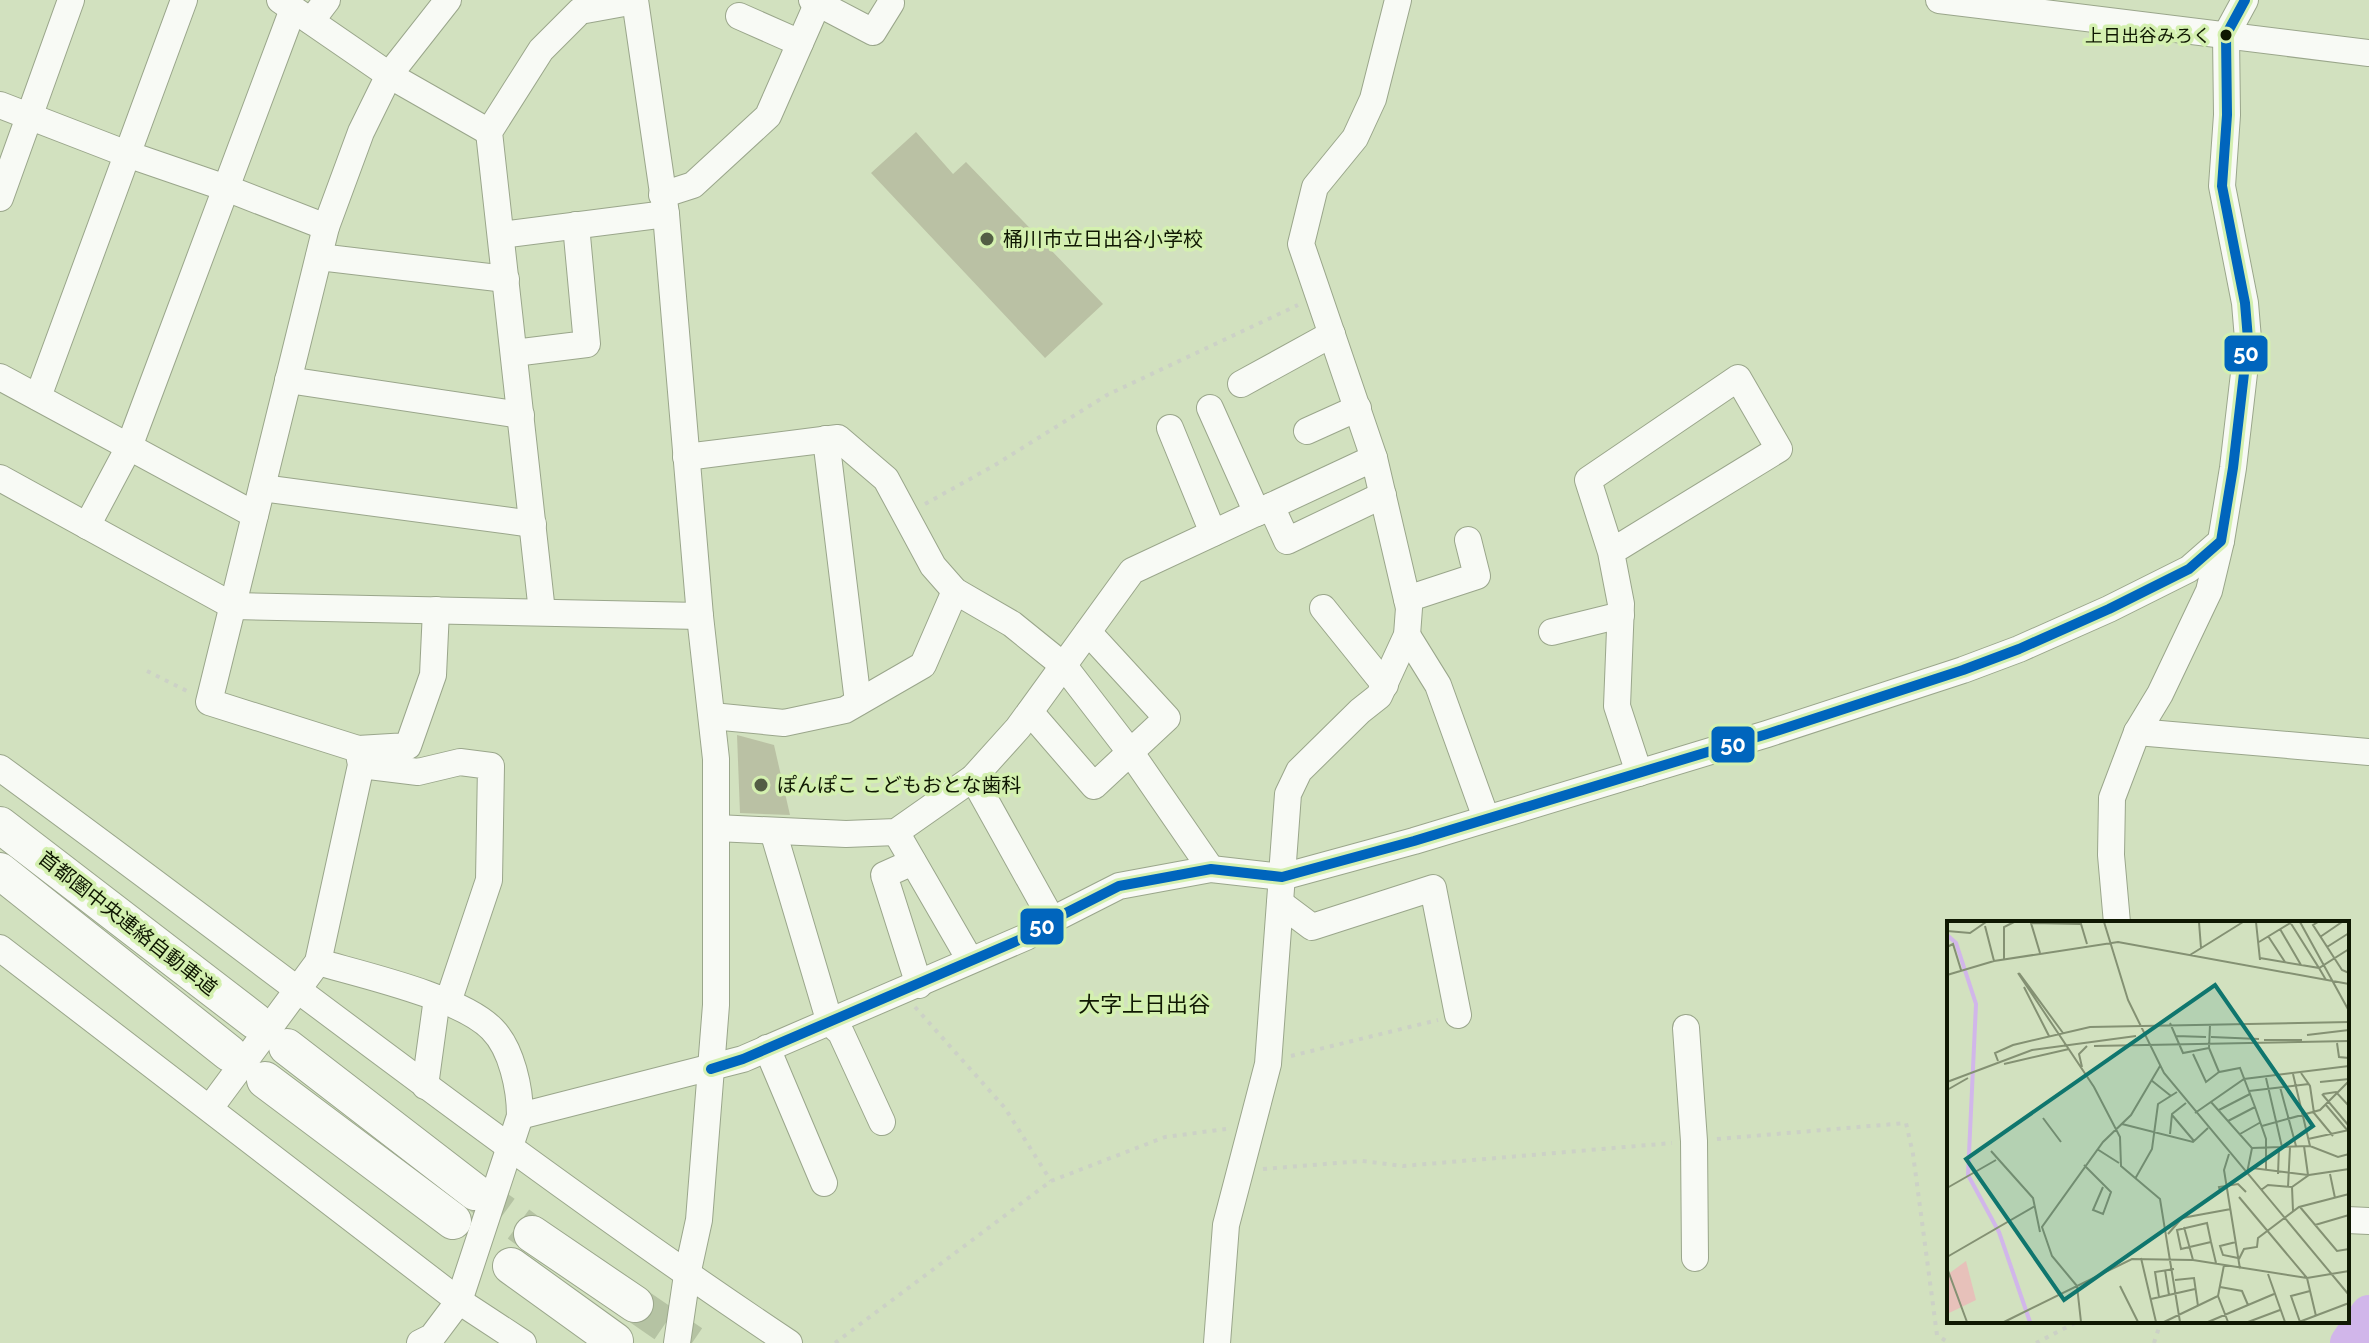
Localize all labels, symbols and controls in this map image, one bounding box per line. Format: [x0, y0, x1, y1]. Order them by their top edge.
place label: 上日出谷みろく [2085, 25, 2211, 46]
marker: 上日出谷みろく [2218, 27, 2234, 43]
place label: 桶川市立日出谷小学校 [1003, 227, 1203, 251]
marker: 桶川市立日出谷小学校 [978, 230, 996, 248]
line badge: 50 [2223, 334, 2269, 373]
text: 50 [2233, 340, 2259, 366]
line badge: 50 [1710, 725, 1756, 764]
text: 50 [1720, 731, 1746, 757]
place label: ぽんぽこ こどもおとな歯科 [777, 773, 1022, 797]
marker: ぽんぽこ こどもおとな歯科 [752, 776, 770, 794]
street label: 首都圏中央連絡自動車道 [34, 846, 222, 1000]
line badge: 50 [1019, 907, 1065, 946]
text: 50 [1029, 913, 1055, 939]
inset map [1947, 921, 2349, 1323]
district label: 大字上日出谷 [1078, 991, 1210, 1017]

